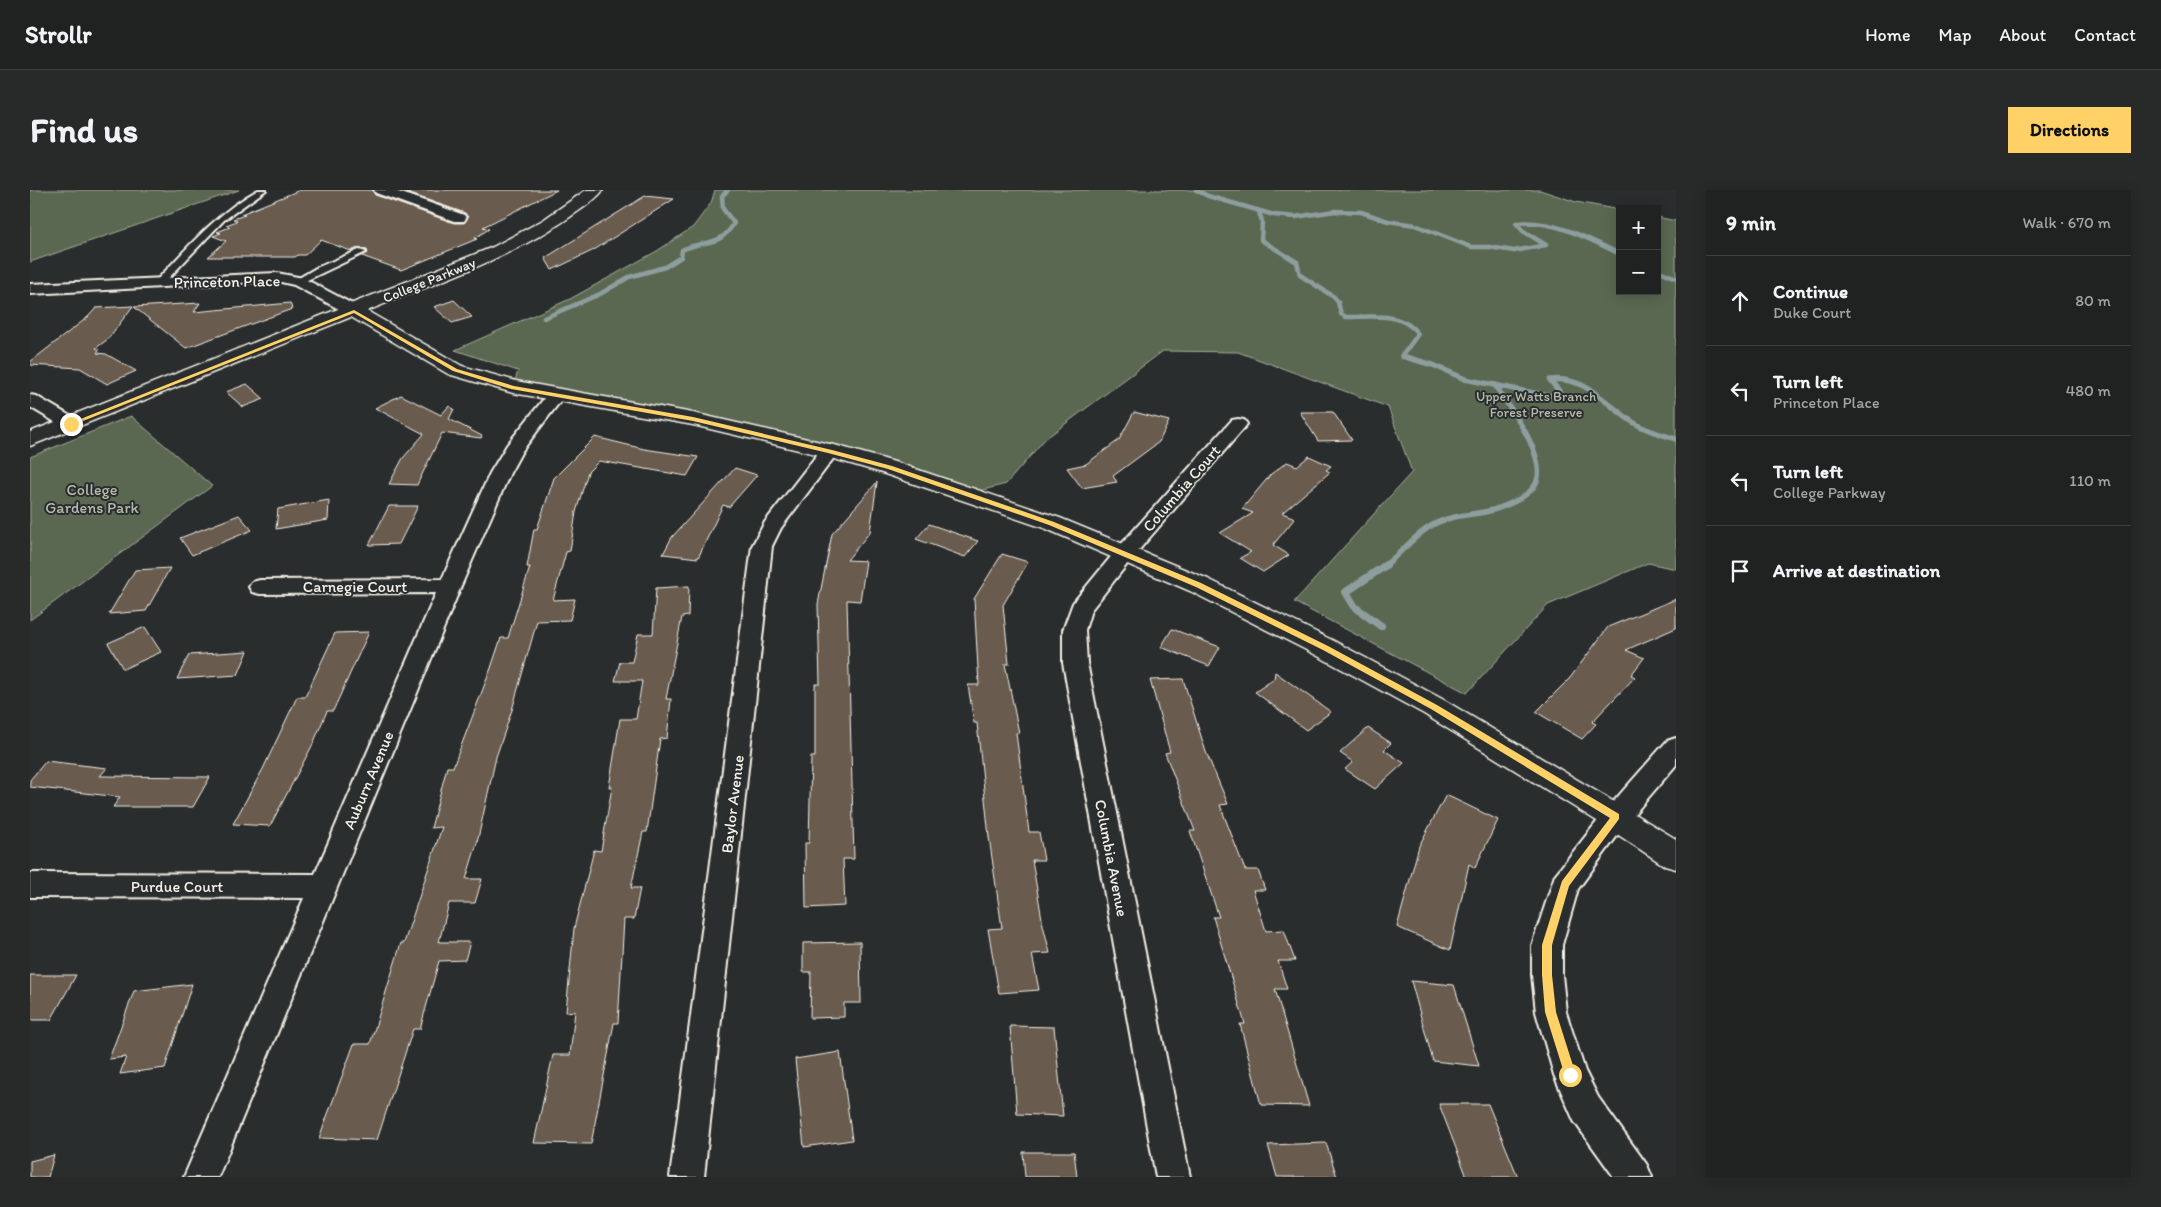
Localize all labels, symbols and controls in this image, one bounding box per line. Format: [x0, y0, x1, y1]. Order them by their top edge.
text: Strollr [25, 20, 91, 49]
text: Home [1865, 24, 1911, 46]
text: Map [1939, 24, 1972, 46]
text: About [2000, 24, 2046, 46]
text: Contact [2074, 24, 2136, 46]
button: Directions [2008, 107, 2131, 153]
text: Find us [30, 109, 138, 151]
map controls [1616, 205, 1661, 295]
button: + [1616, 205, 1661, 250]
text: 9 min [1726, 210, 1776, 235]
text: Walk · 670 m [2023, 213, 2111, 232]
button: − [1616, 250, 1661, 295]
street label: College Parkway [380, 254, 478, 307]
street label: Princeton Place [174, 271, 280, 292]
text: Continue [1773, 280, 1848, 303]
icon: ahead [1726, 287, 1754, 315]
text: 80 m [2075, 291, 2111, 310]
text: Duke Court [1773, 303, 1851, 322]
text: Turn left [1773, 370, 1843, 393]
icon: left [1726, 377, 1754, 405]
text: 480 m [2066, 381, 2111, 400]
park label: Upper Watts Branch Forest Preserve [1476, 388, 1596, 421]
text: Princeton Place [1773, 393, 1880, 412]
route end [60, 413, 83, 436]
street label: Columbia Court [1139, 441, 1224, 536]
text: Turn left [1773, 460, 1843, 483]
icon: left [1726, 467, 1754, 495]
text: 110 m [2069, 471, 2111, 490]
park label: College Gardens Park [45, 480, 139, 517]
text: College Parkway [1773, 483, 1885, 502]
icon: arrive [1726, 557, 1754, 585]
text: Arrive at destination [1773, 559, 1940, 582]
street label: Carnegie Court [303, 577, 407, 596]
street label: Auburn Avenue [339, 728, 398, 832]
street label: Baylor Avenue [717, 754, 748, 854]
street label: Columbia Avenue [1091, 798, 1132, 918]
street label: Purdue Court [131, 877, 223, 896]
route start [1559, 1064, 1582, 1087]

